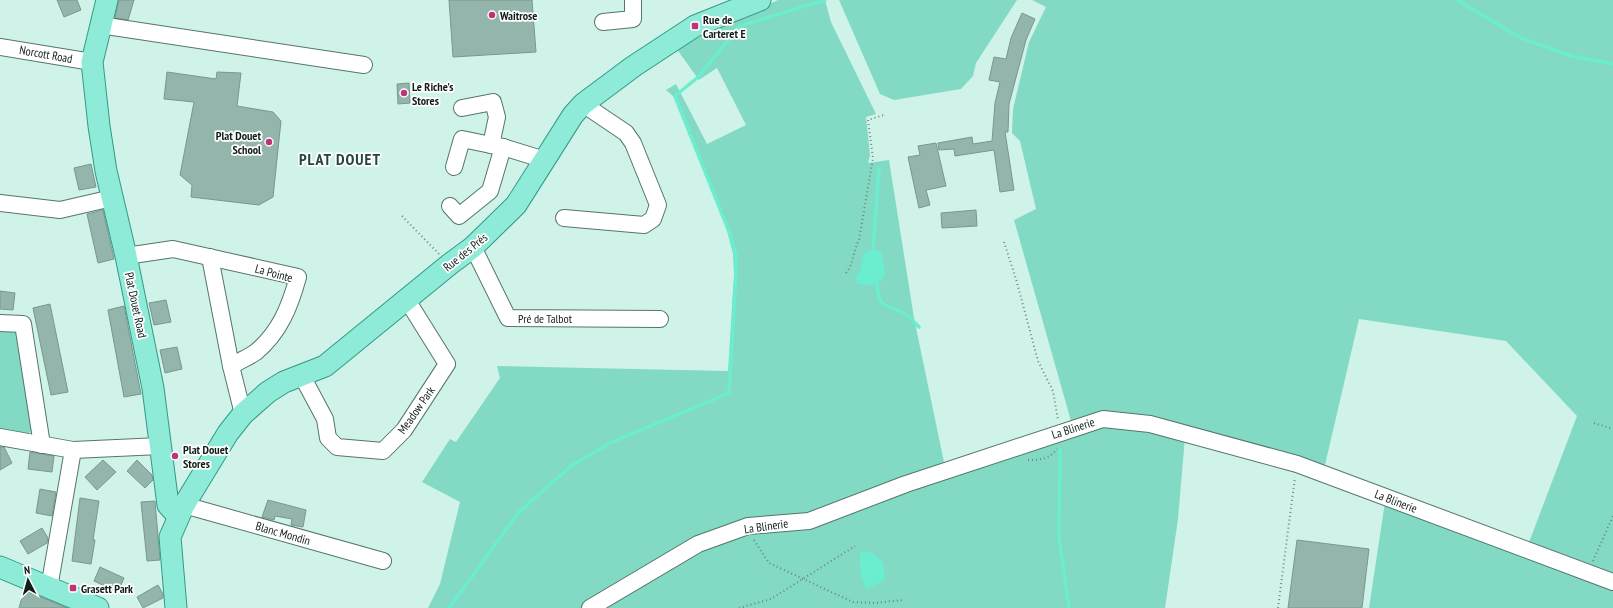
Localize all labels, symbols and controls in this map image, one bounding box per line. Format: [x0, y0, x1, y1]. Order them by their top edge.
place label: Waitrose [499, 8, 537, 23]
marker: Waitrose [487, 10, 497, 20]
place label: Rue de Carteret E [703, 12, 746, 41]
marker: Rue de Carteret E [690, 21, 700, 31]
street label: Norcott Road [18, 42, 74, 66]
place label: Le Riche's Stores [412, 79, 453, 108]
marker: Le Riche's Stores [399, 88, 409, 98]
place label: Plat Douet School [216, 128, 261, 157]
marker: Plat Douet School [264, 137, 274, 147]
district label: PLAT DOUET [299, 149, 381, 169]
street label: Rue des Prés [440, 230, 490, 274]
street label: La Pointe [253, 261, 295, 285]
street label: Plat Douet Road [122, 271, 150, 339]
street label: Pré de Talbot [518, 311, 573, 326]
street label: Meadow Park [394, 383, 438, 437]
street label: La Blinerie [1050, 414, 1096, 442]
place label: Plat Douet Stores [183, 442, 229, 471]
marker: Plat Douet Stores [170, 451, 180, 461]
street label: La Blinerie [1373, 486, 1419, 516]
street label: La Blinerie [743, 515, 789, 537]
street label: Blanc Mondin [254, 518, 312, 548]
north arrow [8, 560, 48, 600]
text: N [23, 563, 31, 577]
place label: Grasett Park [81, 581, 133, 596]
marker: Grasett Park [68, 583, 78, 593]

